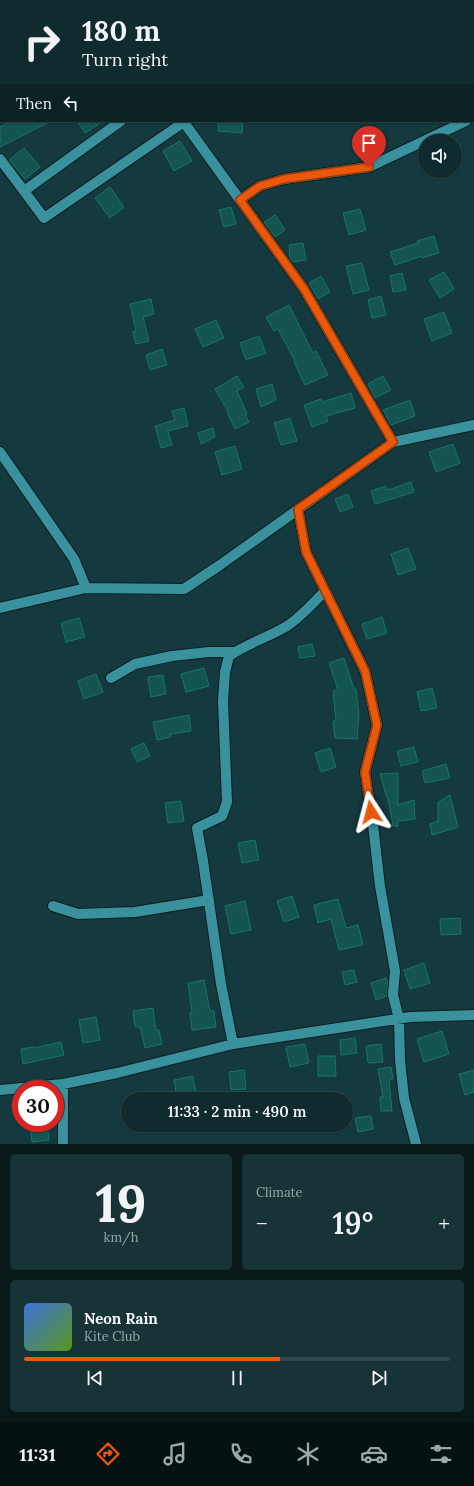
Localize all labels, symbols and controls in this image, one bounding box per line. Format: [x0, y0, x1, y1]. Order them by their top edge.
text: 180 m [82, 13, 160, 49]
icon: right [16, 16, 68, 68]
text: Turn right [82, 48, 168, 71]
icon: left [60, 92, 82, 114]
text: Then [16, 94, 52, 113]
pin [352, 126, 386, 167]
icon: arrive [358, 132, 380, 154]
map controls [418, 134, 462, 178]
button: sound [418, 134, 462, 178]
position arrow [350, 791, 392, 833]
speed limit sign: 30 [12, 1080, 64, 1132]
text: 11:33 · 2 min · 490 m [168, 1102, 306, 1121]
text: 19 [95, 1170, 147, 1236]
text: Climate [256, 1184, 303, 1201]
text: 19° [333, 1204, 373, 1242]
text: − [256, 1209, 268, 1237]
text: + [438, 1209, 450, 1237]
text: km/h [103, 1229, 139, 1246]
text: Neon Rain [84, 1309, 158, 1328]
text: Kite Club [84, 1328, 140, 1345]
icon: previous [84, 1367, 106, 1389]
icon: pause [226, 1367, 248, 1389]
icon: next [368, 1367, 390, 1389]
icon: directions [94, 1440, 122, 1468]
icon: music [161, 1440, 189, 1468]
icon: phone [227, 1440, 255, 1468]
icon: climate [294, 1440, 322, 1468]
icon: car [360, 1440, 388, 1468]
icon: filters [427, 1440, 455, 1468]
text: 11:31 [19, 1443, 56, 1466]

